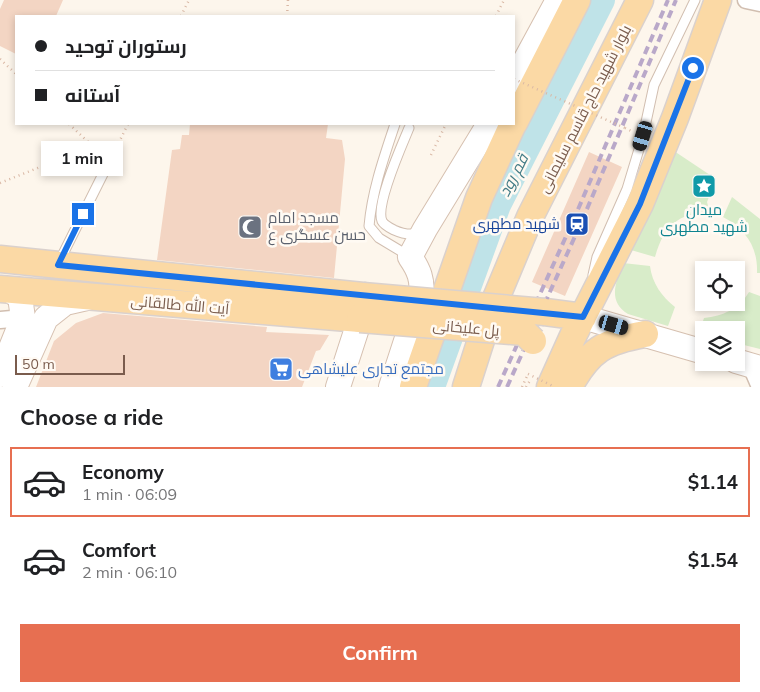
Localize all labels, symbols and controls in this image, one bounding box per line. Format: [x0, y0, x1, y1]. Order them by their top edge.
street label: بلوار شهید حاج قاسم سلیمانی [534, 22, 637, 197]
text: رستوران توحید [65, 34, 187, 58]
route start [682, 57, 704, 79]
text: آستانه [65, 83, 120, 107]
car [631, 119, 654, 153]
callout: 1 min [42, 142, 124, 176]
text: 1 min [61, 148, 103, 168]
water label: قم رود [494, 149, 535, 201]
place icon: میدان شهید مطهری [691, 173, 717, 199]
place label: میدان شهید مطهری [660, 200, 748, 237]
route end [72, 203, 94, 225]
place label: مسجد امام حسن عسگری ع [268, 208, 366, 246]
station icon: شهید مطهری [564, 211, 590, 237]
mosque icon: مسجد امام حسن عسگری ع [237, 214, 263, 240]
place label: شهید مطهری [473, 214, 560, 234]
map controls [695, 261, 745, 371]
button: locate [695, 261, 745, 311]
street label: آیت الله طالقانی [130, 291, 230, 319]
car [597, 314, 630, 336]
street label: پل علیخانی [432, 315, 500, 341]
button: layers [695, 321, 745, 371]
scale bar [15, 352, 125, 375]
text: 50 m [22, 355, 55, 373]
supermarket icon: مجتمع تجاری علیشاهی [268, 356, 294, 382]
place label: مجتمع تجاری علیشاهی [298, 359, 444, 380]
text: Choose a ride [20, 403, 163, 431]
icon: car [22, 460, 67, 505]
text: Economy [82, 460, 164, 484]
text: $1.14 [688, 470, 738, 494]
text: 1 min · 06:09 [82, 484, 177, 504]
icon: car [22, 538, 67, 583]
text: Comfort [82, 538, 156, 562]
text: $1.54 [688, 548, 738, 572]
text: 2 min · 06:10 [82, 562, 177, 582]
button: Confirm [20, 624, 740, 682]

